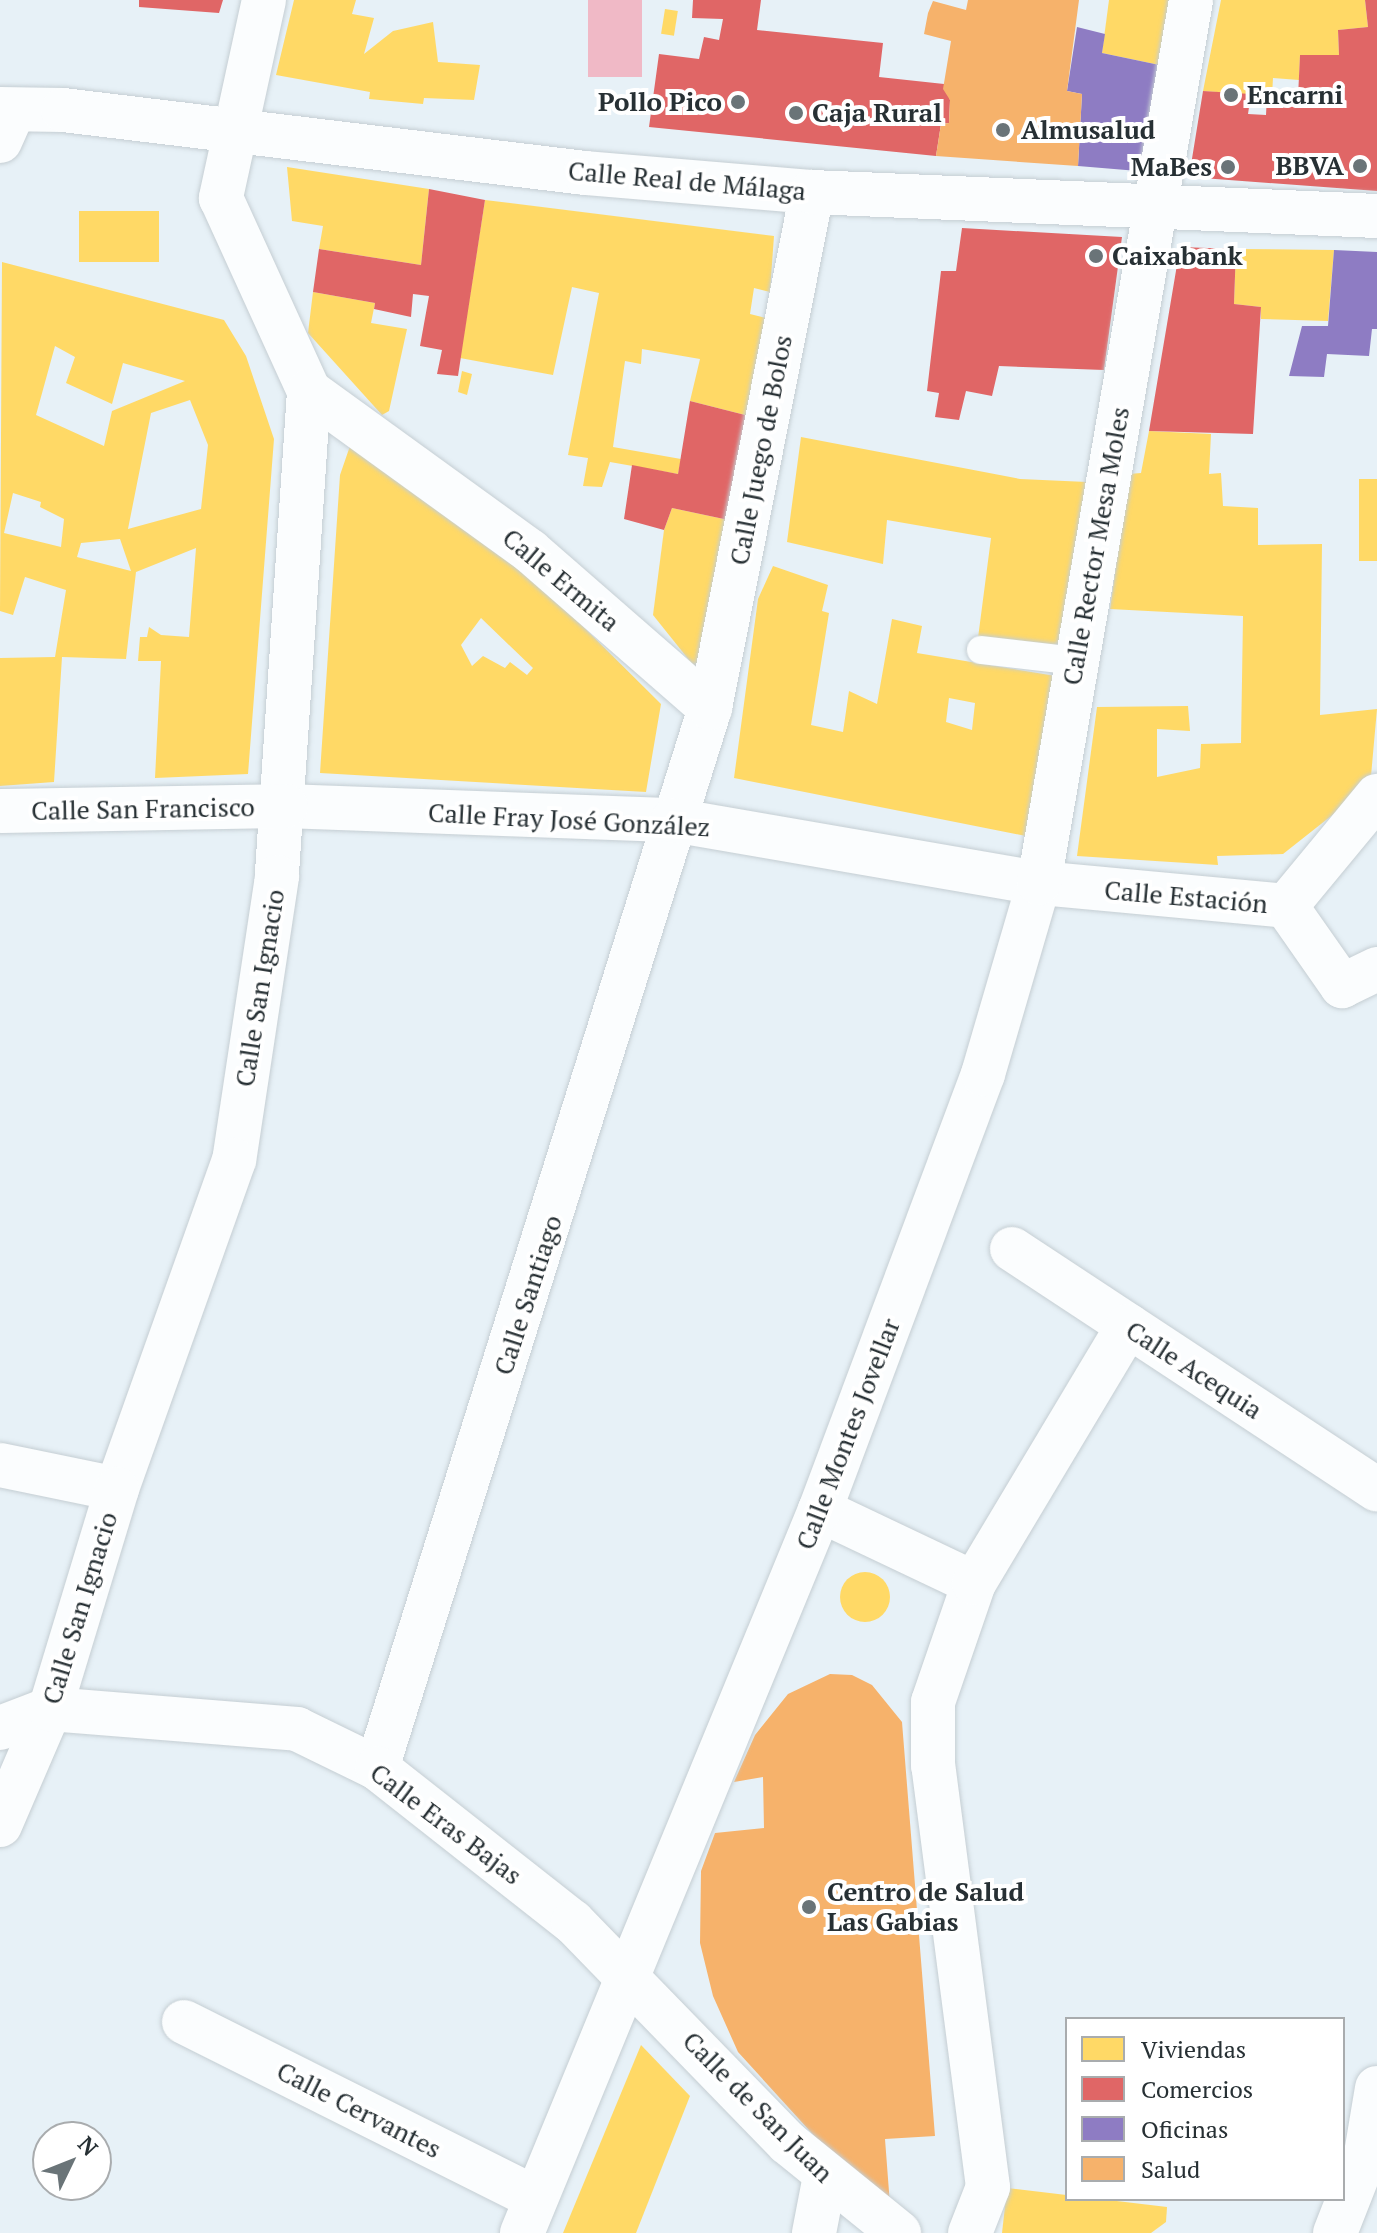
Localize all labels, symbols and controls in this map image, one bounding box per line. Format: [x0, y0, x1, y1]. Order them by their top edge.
place label: Encarni [1247, 79, 1343, 111]
place label: Pollo Pico [598, 86, 722, 118]
marker: Encarni [1222, 86, 1240, 104]
marker: Pollo Pico [729, 93, 747, 111]
place label: Caja Rural [812, 97, 942, 129]
marker: Caja Rural [787, 104, 805, 122]
place label: Almusalud [1021, 114, 1155, 146]
marker: Almusalud [992, 119, 1014, 141]
place label: BBVA [1276, 150, 1344, 182]
place label: MaBes [1131, 151, 1212, 183]
street label: Calle Real de Málaga [567, 155, 807, 207]
marker: BBVA [1351, 157, 1369, 175]
marker: MaBes [1219, 158, 1237, 176]
place label: Caixabank [1112, 240, 1243, 272]
marker: Caixabank [1087, 247, 1105, 265]
street label: Calle Juego de Bolos [723, 332, 799, 568]
street label: Calle Rector Mesa Moles [1056, 404, 1136, 688]
street label: Calle Ermita [496, 522, 626, 638]
street label: Calle San Francisco [31, 791, 255, 827]
street label: Calle Fray José González [427, 797, 711, 843]
street label: Calle Estación [1103, 874, 1269, 920]
street label: Calle San Ignacio [229, 887, 291, 1089]
street label: Calle Santiago [488, 1211, 568, 1379]
street label: Calle Montes Jovellar [790, 1314, 906, 1554]
street label: Calle Acequia [1120, 1314, 1268, 1426]
street label: Calle San Ignacio [36, 1508, 124, 1708]
street label: Calle Eras Bajas [364, 1757, 528, 1891]
place label: Centro de Salud Las Gabias [827, 1876, 1024, 1938]
marker: Centro de Salud Las Gabias [798, 1896, 820, 1918]
legend [1065, 2017, 1345, 2201]
street label: Calle de San Juan [676, 2025, 840, 2189]
text: Viviendas [1141, 2033, 1246, 2065]
street label: Calle Cervantes [272, 2055, 446, 2165]
text: Comercios [1141, 2073, 1253, 2105]
text: Oficinas [1141, 2113, 1228, 2145]
north arrow [32, 2121, 112, 2201]
text: N [72, 2130, 105, 2162]
text: Salud [1141, 2153, 1200, 2185]

